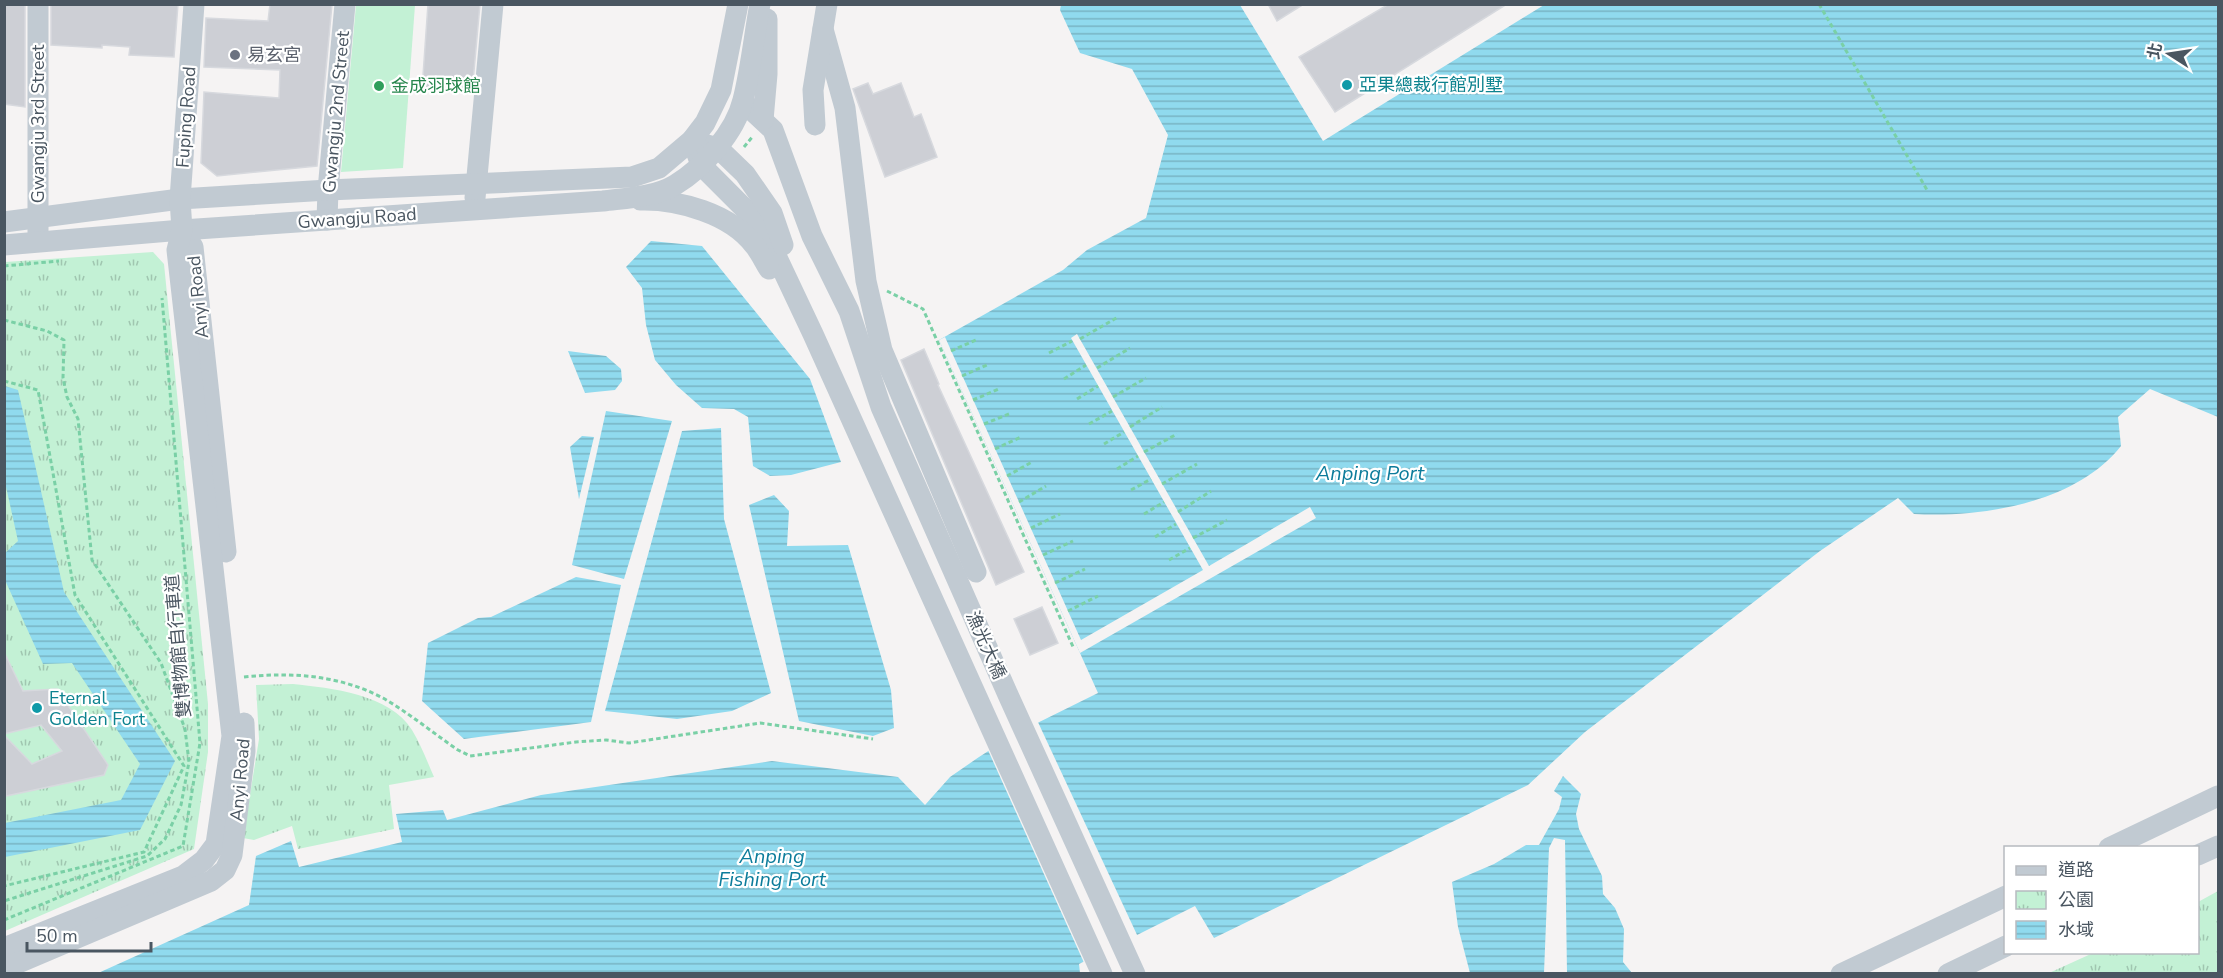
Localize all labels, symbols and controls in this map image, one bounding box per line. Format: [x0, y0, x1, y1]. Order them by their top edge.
north arrow [2139, 24, 2199, 84]
street label: Gwangju 2nd Street [317, 29, 355, 194]
text: 北 [2143, 41, 2168, 61]
place label: 易玄宮 [247, 43, 301, 67]
street label: Gwangju 3rd Street [26, 44, 50, 203]
marker: 易玄宮 [228, 48, 242, 62]
street label: Fuping Road [170, 65, 202, 169]
place label: 亞果總裁行館別墅 [1359, 73, 1503, 97]
place label: 金成羽球館 [391, 74, 481, 98]
marker: 亞果總裁行館別墅 [1340, 78, 1354, 92]
marker: 金成羽球館 [372, 79, 386, 93]
street label: Gwangju Road [297, 202, 417, 234]
street label: Anyi Road [182, 254, 214, 340]
water label: Anping Port [1315, 460, 1425, 487]
street label: 雙博物館自行車道 [160, 573, 196, 719]
street label: 漁光大橋 [960, 607, 1012, 683]
place label: Eternal Golden Fort [49, 686, 146, 731]
marker: Eternal Golden Fort [30, 701, 44, 715]
street label: Anyi Road [224, 738, 256, 822]
water label: Anping Fishing Port [718, 843, 827, 893]
legend [2004, 846, 2199, 954]
text: 道路 [2058, 858, 2094, 882]
text: 公園 [2058, 888, 2094, 912]
scale bar [27, 915, 152, 953]
text: 水域 [2058, 918, 2094, 942]
text: 50 m [36, 924, 78, 948]

